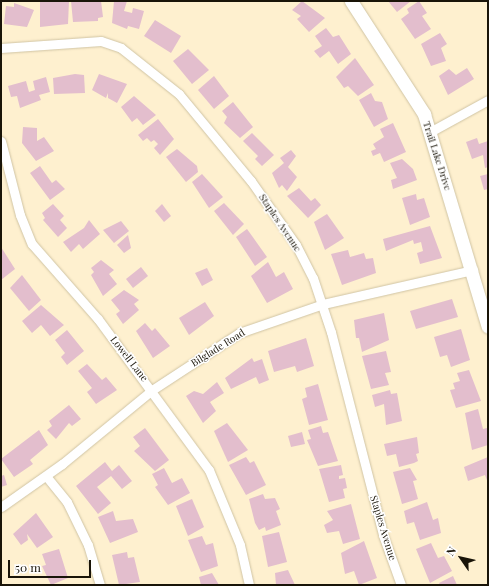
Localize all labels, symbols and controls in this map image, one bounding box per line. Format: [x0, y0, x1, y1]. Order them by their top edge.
street label: Trail Lake Drive [420, 120, 454, 192]
street label: Staples Avenue [256, 192, 304, 254]
street label: Bilglade Road [189, 327, 247, 369]
street label: Lowell Lane [108, 334, 150, 384]
street label: Staples Avenue [367, 494, 399, 562]
north arrow [441, 538, 481, 578]
text: N [442, 544, 459, 559]
scale bar [10, 552, 93, 578]
text: 50 m [15, 559, 41, 575]

